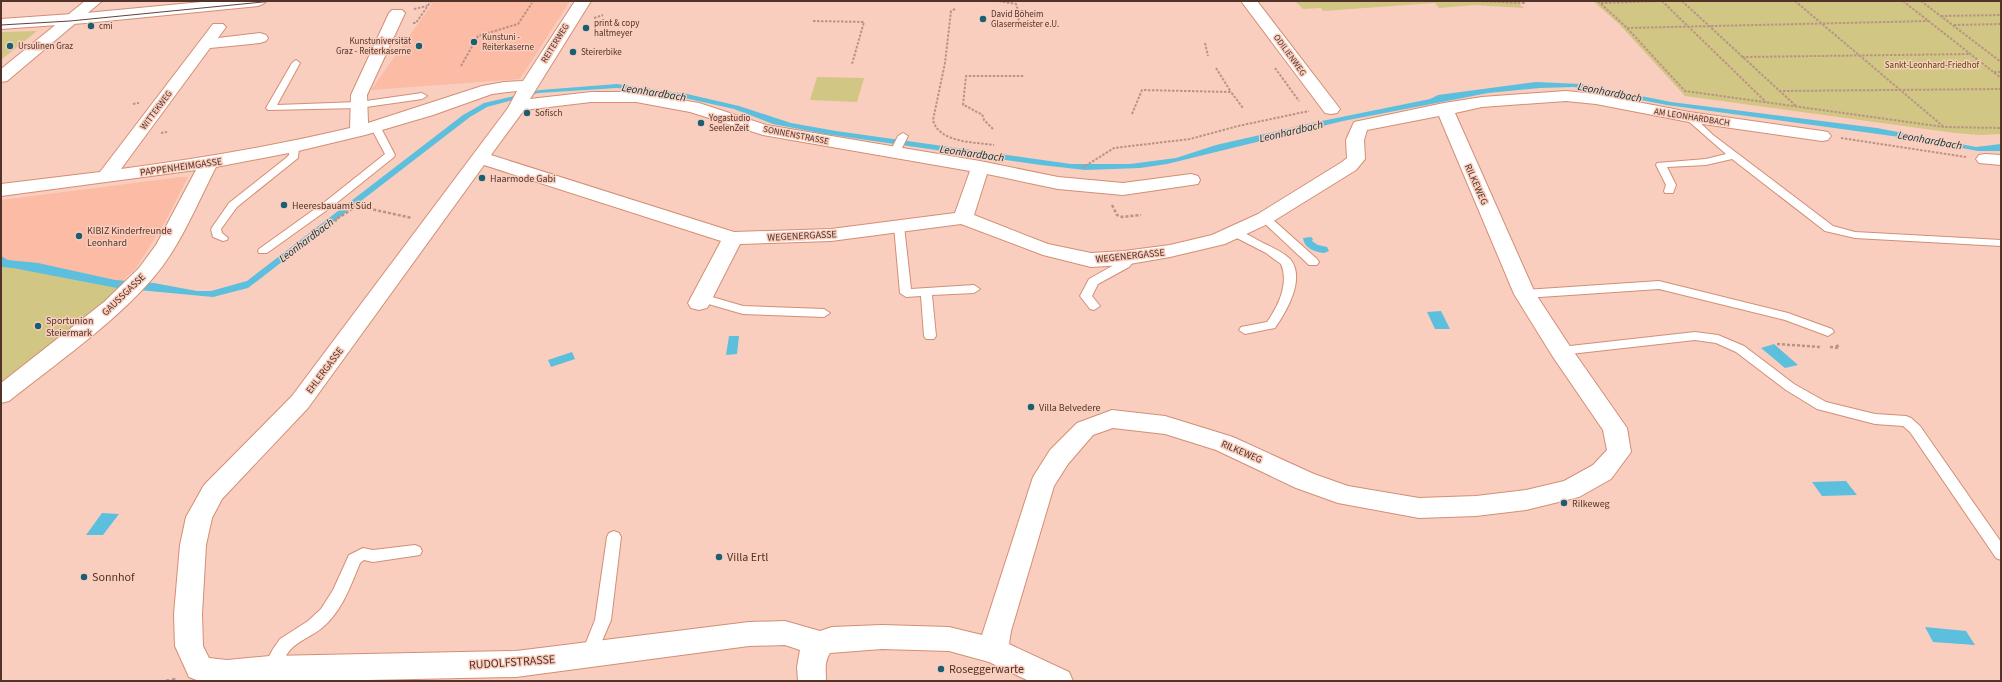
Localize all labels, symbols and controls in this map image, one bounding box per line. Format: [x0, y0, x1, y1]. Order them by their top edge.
place label: David Böheim Glasermeister e.U. [991, 8, 1059, 31]
marker: David Böheim Glasermeister e.U. [978, 14, 988, 24]
place label: print & copy haltmeyer [594, 17, 640, 40]
place label: cmi [99, 20, 113, 33]
marker: cmi [86, 21, 96, 31]
street label: REITERWEG [538, 21, 573, 66]
marker: print & copy haltmeyer [581, 23, 591, 33]
place label: Kunstuni - Reiterkaserne [482, 31, 534, 54]
street label: ODILIENWEG [1270, 32, 1309, 79]
place label: Kunstuniversität Graz - Reiterkaserne [336, 35, 412, 58]
marker: Kunstuni - Reiterkaserne [469, 37, 479, 47]
place label: Ursulinen Graz [18, 40, 73, 53]
marker: Ursulinen Graz [5, 41, 15, 51]
marker: Kunstuniversität Graz - Reiterkaserne [414, 41, 424, 51]
place label: Steirerbike [581, 46, 622, 59]
marker: Steirerbike [568, 47, 578, 57]
park label: Sankt-Leonhard-Friedhof [1885, 59, 1980, 72]
water label: Leonhardbach [1576, 79, 1644, 106]
water label: Leonhardbach [621, 80, 688, 105]
street label: WITTEKWEG [137, 88, 176, 133]
street label: AM LEONHARDBACH [1653, 105, 1731, 130]
place label: Sofisch [535, 107, 562, 120]
marker: Sofisch [522, 108, 532, 118]
place label: Yogastudio SeelenZeit [708, 112, 750, 135]
water label: Leonhardbach [1258, 117, 1325, 146]
marker: Yogastudio SeelenZeit [696, 118, 706, 128]
street label: SONNENSTRASSE [762, 123, 830, 148]
water label: Leonhardbach [1897, 127, 1964, 154]
water label: Leonhardbach [939, 142, 1005, 165]
street label: PAPPENHEIMGASSE [139, 154, 223, 180]
street label: RILKEWEG [1461, 162, 1491, 207]
place label: Haarmode Gabi [490, 172, 556, 186]
marker: Haarmode Gabi [477, 173, 487, 183]
place label: Heeresbauamt Süd [292, 199, 372, 213]
marker: Heeresbauamt Süd [279, 200, 289, 210]
water label: Leonhardbach [276, 215, 337, 266]
place label: KIBIZ Kinderfreunde Leonhard [87, 224, 172, 250]
street label: WEGENERGASSE [767, 227, 837, 245]
marker: KIBIZ Kinderfreunde Leonhard [74, 231, 84, 241]
street label: WEGENERGASSE [1095, 245, 1165, 267]
street label: GAUSSGASSE [99, 270, 149, 319]
place label: Sportunion Steiermark [46, 314, 93, 340]
marker: Sportunion Steiermark [33, 321, 43, 331]
street label: EHLERGASSE [303, 344, 347, 397]
place label: Villa Belvedere [1039, 401, 1101, 415]
marker: Villa Belvedere [1026, 402, 1036, 412]
street label: RILKEWEG [1219, 437, 1264, 467]
place label: Rilkeweg [1572, 497, 1610, 511]
marker: Rilkeweg [1559, 498, 1569, 508]
place label: Villa Ertl [727, 549, 768, 566]
marker: Villa Ertl [714, 552, 724, 562]
place label: Sonnhof [92, 569, 135, 586]
marker: Sonnhof [79, 572, 89, 582]
street label: RUDOLFSTRASSE [468, 651, 556, 674]
place label: Roseggerwarte [949, 661, 1024, 678]
marker: Roseggerwarte [936, 664, 946, 674]

